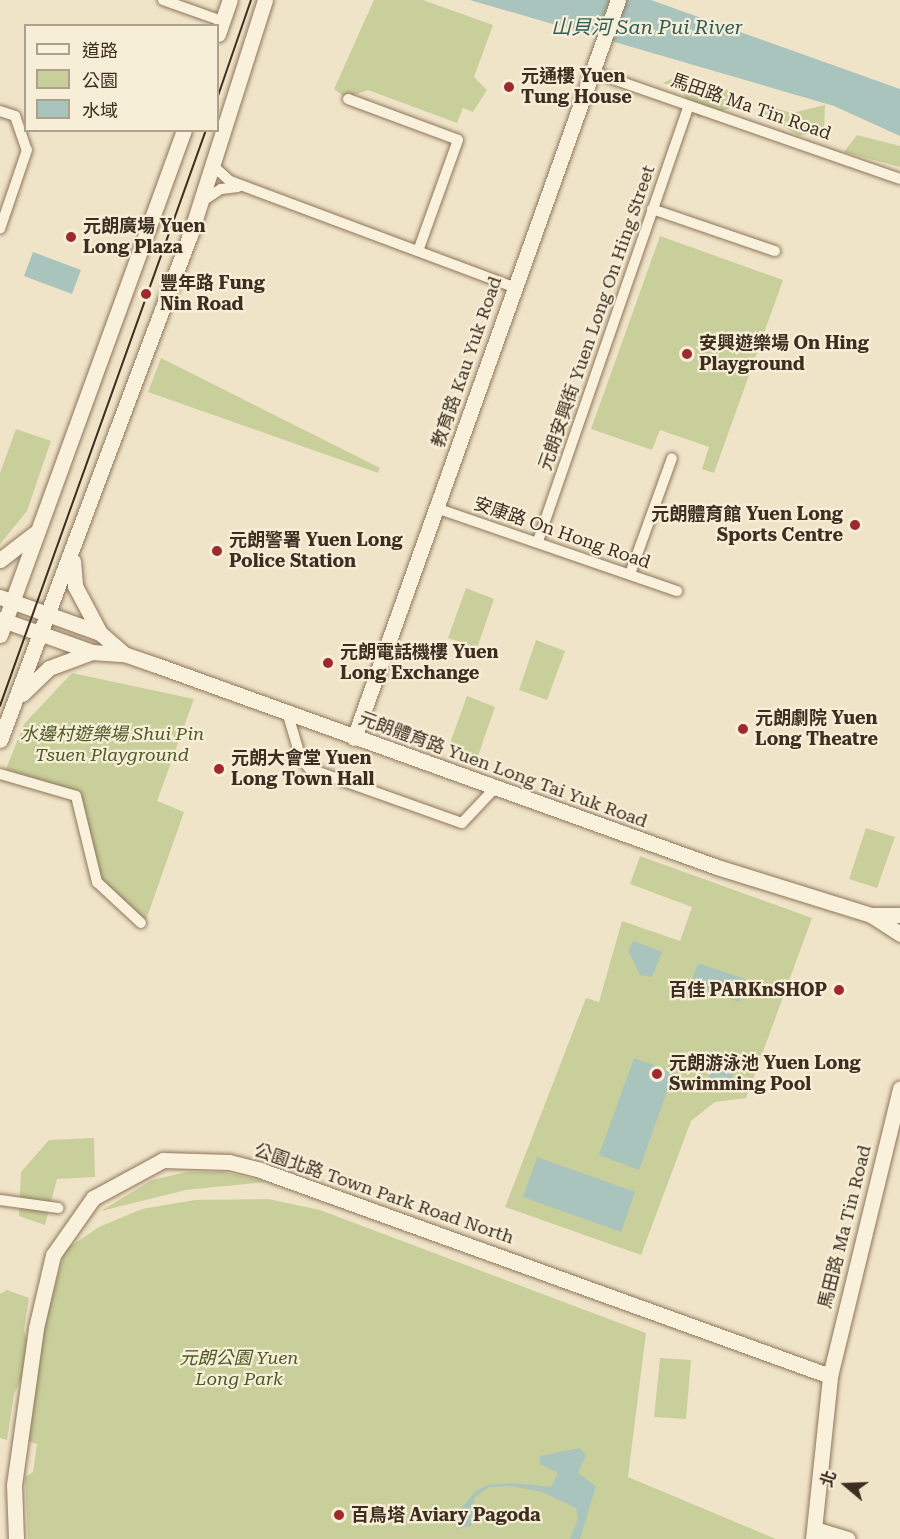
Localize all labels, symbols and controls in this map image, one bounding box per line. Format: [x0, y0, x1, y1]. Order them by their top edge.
water label: 山貝河 San Pui River [551, 15, 743, 39]
legend [24, 24, 219, 132]
text: 道路 [82, 40, 118, 61]
place label: 元通樓 Yuen Tung House [521, 66, 632, 109]
street label: 馬田路 Ma Tin Road [668, 69, 834, 145]
text: 公園 [82, 70, 118, 91]
marker: 元通樓 Yuen Tung House [502, 80, 516, 94]
text: 水域 [82, 100, 118, 121]
street label: 元朗安興街 Yuen Long On Hing Street [535, 163, 659, 473]
place label: 元朗廣場 Yuen Long Plaza [83, 216, 206, 258]
marker: 元朗廣場 Yuen Long Plaza [64, 230, 78, 244]
place label: 豐年路 Fung Nin Road [160, 273, 265, 316]
street label: 教育路 Kau Yuk Road [428, 274, 506, 450]
marker: 豐年路 Fung Nin Road [137, 285, 155, 303]
place label: 安興遊樂場 On Hing Playground [699, 333, 869, 376]
marker: 安興遊樂場 On Hing Playground [680, 347, 694, 361]
street label: 安康路 On Hong Road [471, 493, 653, 573]
place label: 元朗體育館 Yuen Long Sports Centre [651, 504, 843, 546]
marker: 元朗體育館 Yuen Long Sports Centre [848, 518, 862, 532]
place label: 元朗警署 Yuen Long Police Station [229, 530, 403, 572]
marker: 元朗警署 Yuen Long Police Station [210, 544, 224, 558]
place label: 元朗電話機樓 Yuen Long Exchange [340, 642, 499, 684]
marker: 元朗電話機樓 Yuen Long Exchange [321, 656, 335, 670]
street label: 元朗體育路 Yuen Long Tai Yuk Road [356, 708, 650, 832]
place label: 元朗劇院 Yuen Long Theatre [755, 708, 878, 750]
marker: 元朗劇院 Yuen Long Theatre [736, 722, 750, 736]
park label: 水邊村遊樂場 Shui Pin Tsuen Playground [20, 724, 204, 766]
place label: 元朗大會堂 Yuen Long Town Hall [231, 748, 374, 790]
marker: 元朗大會堂 Yuen Long Town Hall [212, 762, 226, 776]
place label: 百佳 PARKnSHOP [669, 979, 827, 1001]
marker: 百佳 PARKnSHOP [832, 983, 846, 997]
place label: 元朗游泳池 Yuen Long Swimming Pool [669, 1053, 861, 1096]
marker: 元朗游泳池 Yuen Long Swimming Pool [650, 1067, 664, 1081]
street label: 公園北路 Town Park Road North [251, 1139, 517, 1249]
street label: 馬田路 Ma Tin Road [814, 1143, 876, 1311]
park label: 元朗公園 Yuen Long Park [180, 1348, 298, 1390]
north arrow [816, 1455, 876, 1515]
text: 北 [817, 1468, 840, 1490]
place label: 百鳥塔 Aviary Pagoda [351, 1504, 541, 1526]
marker: 百鳥塔 Aviary Pagoda [332, 1508, 346, 1522]

